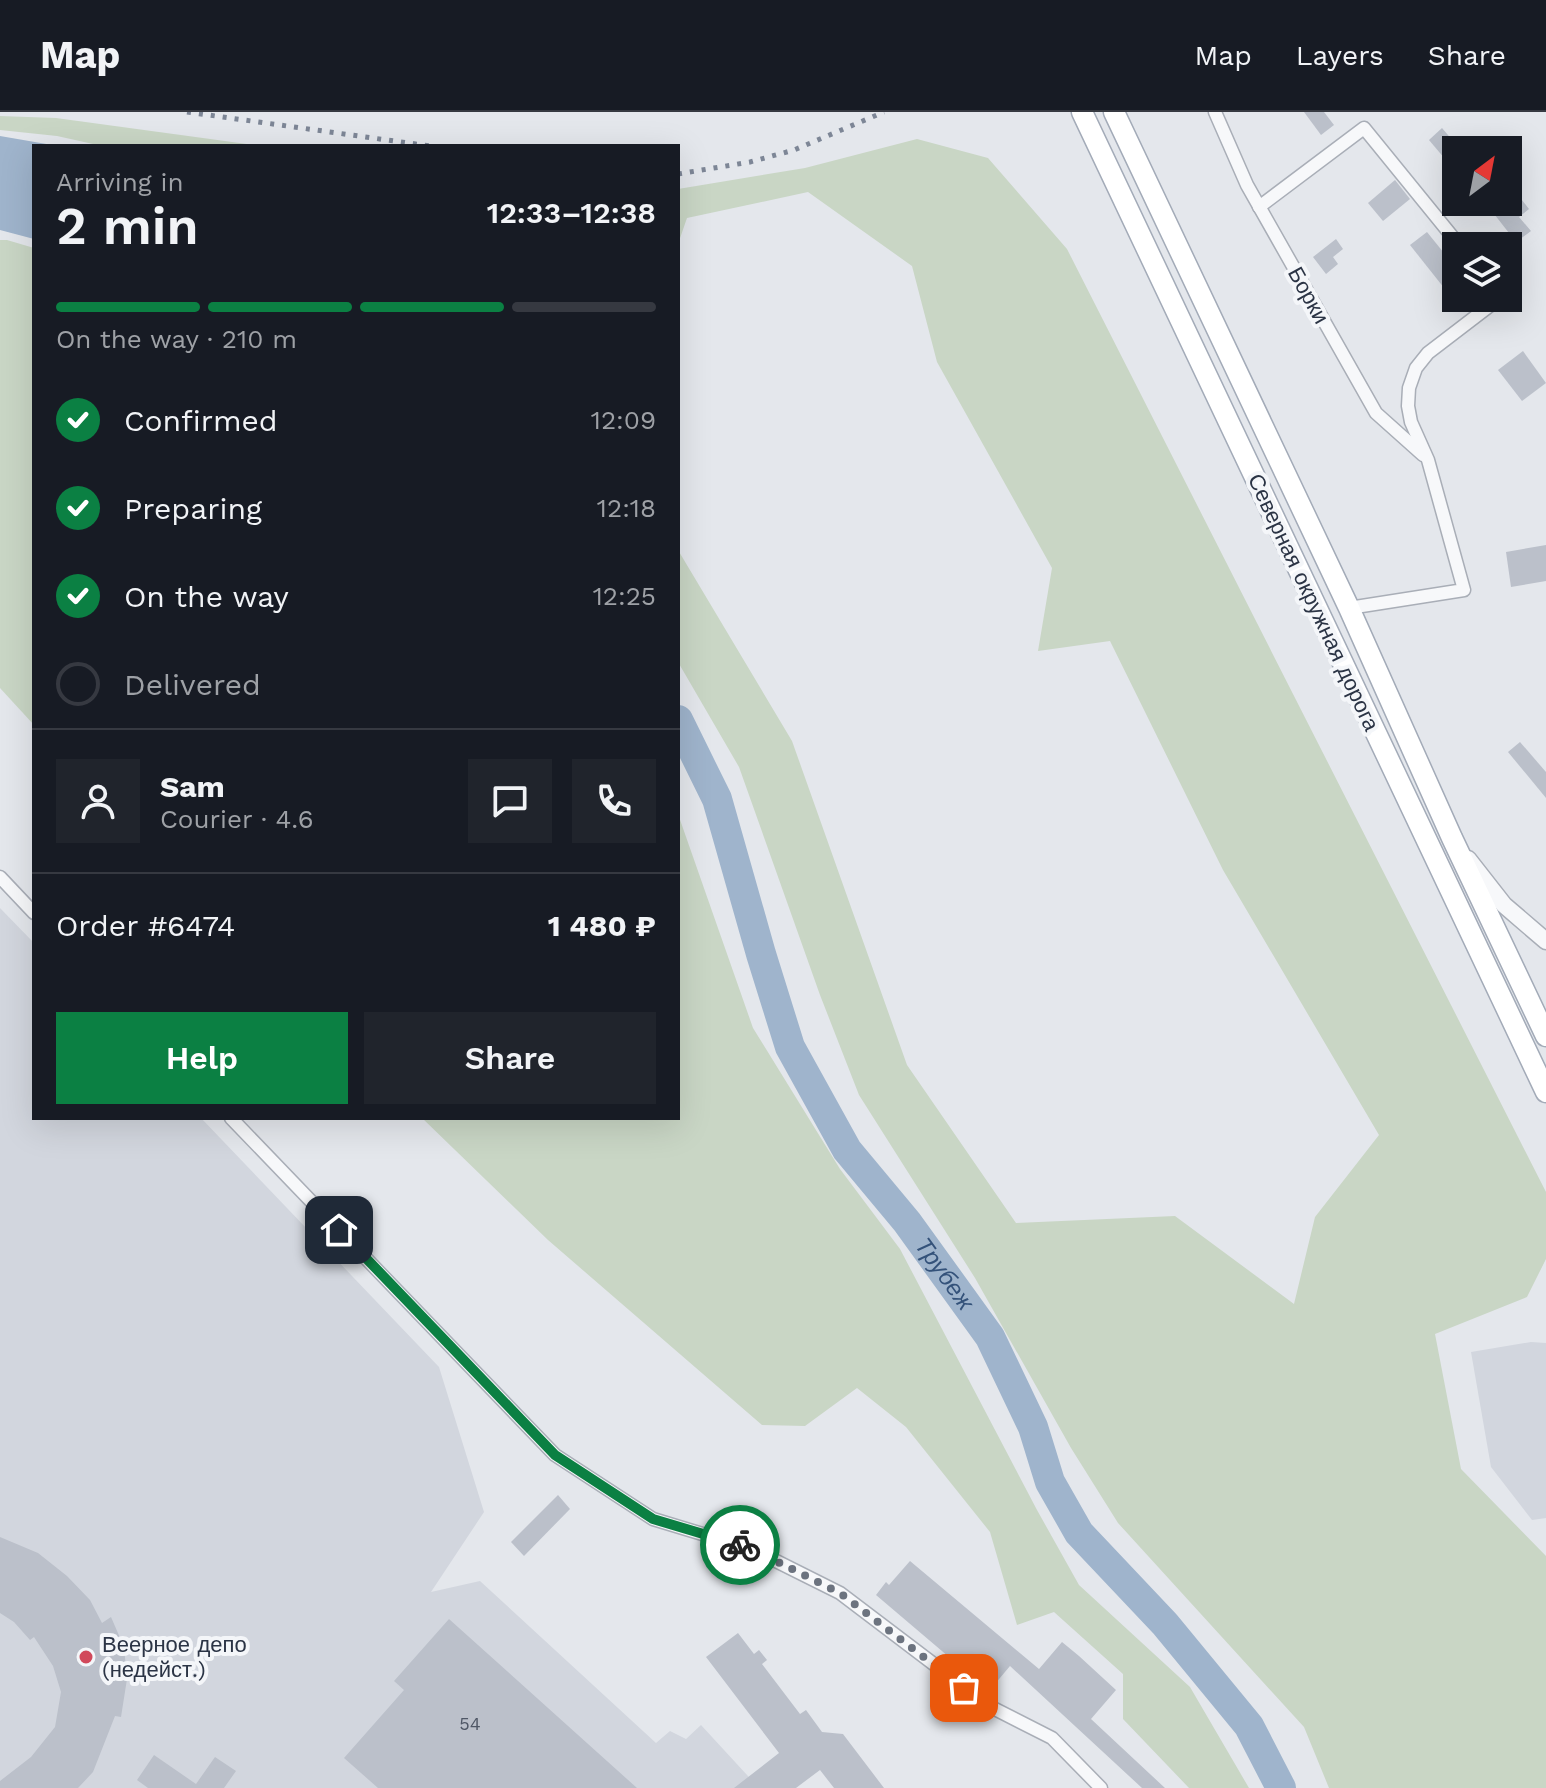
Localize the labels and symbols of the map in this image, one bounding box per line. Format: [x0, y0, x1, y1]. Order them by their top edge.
north arrow [1442, 136, 1522, 216]
street label: Борки [1283, 263, 1334, 328]
street label: Северная окружная дорога [1243, 470, 1385, 735]
pin [305, 1196, 373, 1264]
water label: Трубеж [909, 1232, 981, 1316]
courier [700, 1505, 780, 1585]
place label: Веерное депо (недейст.) [102, 1632, 247, 1682]
marker: Веерное депо (недейст.) [77, 1648, 95, 1666]
pin [930, 1654, 998, 1722]
house number: 54 [459, 1713, 481, 1734]

